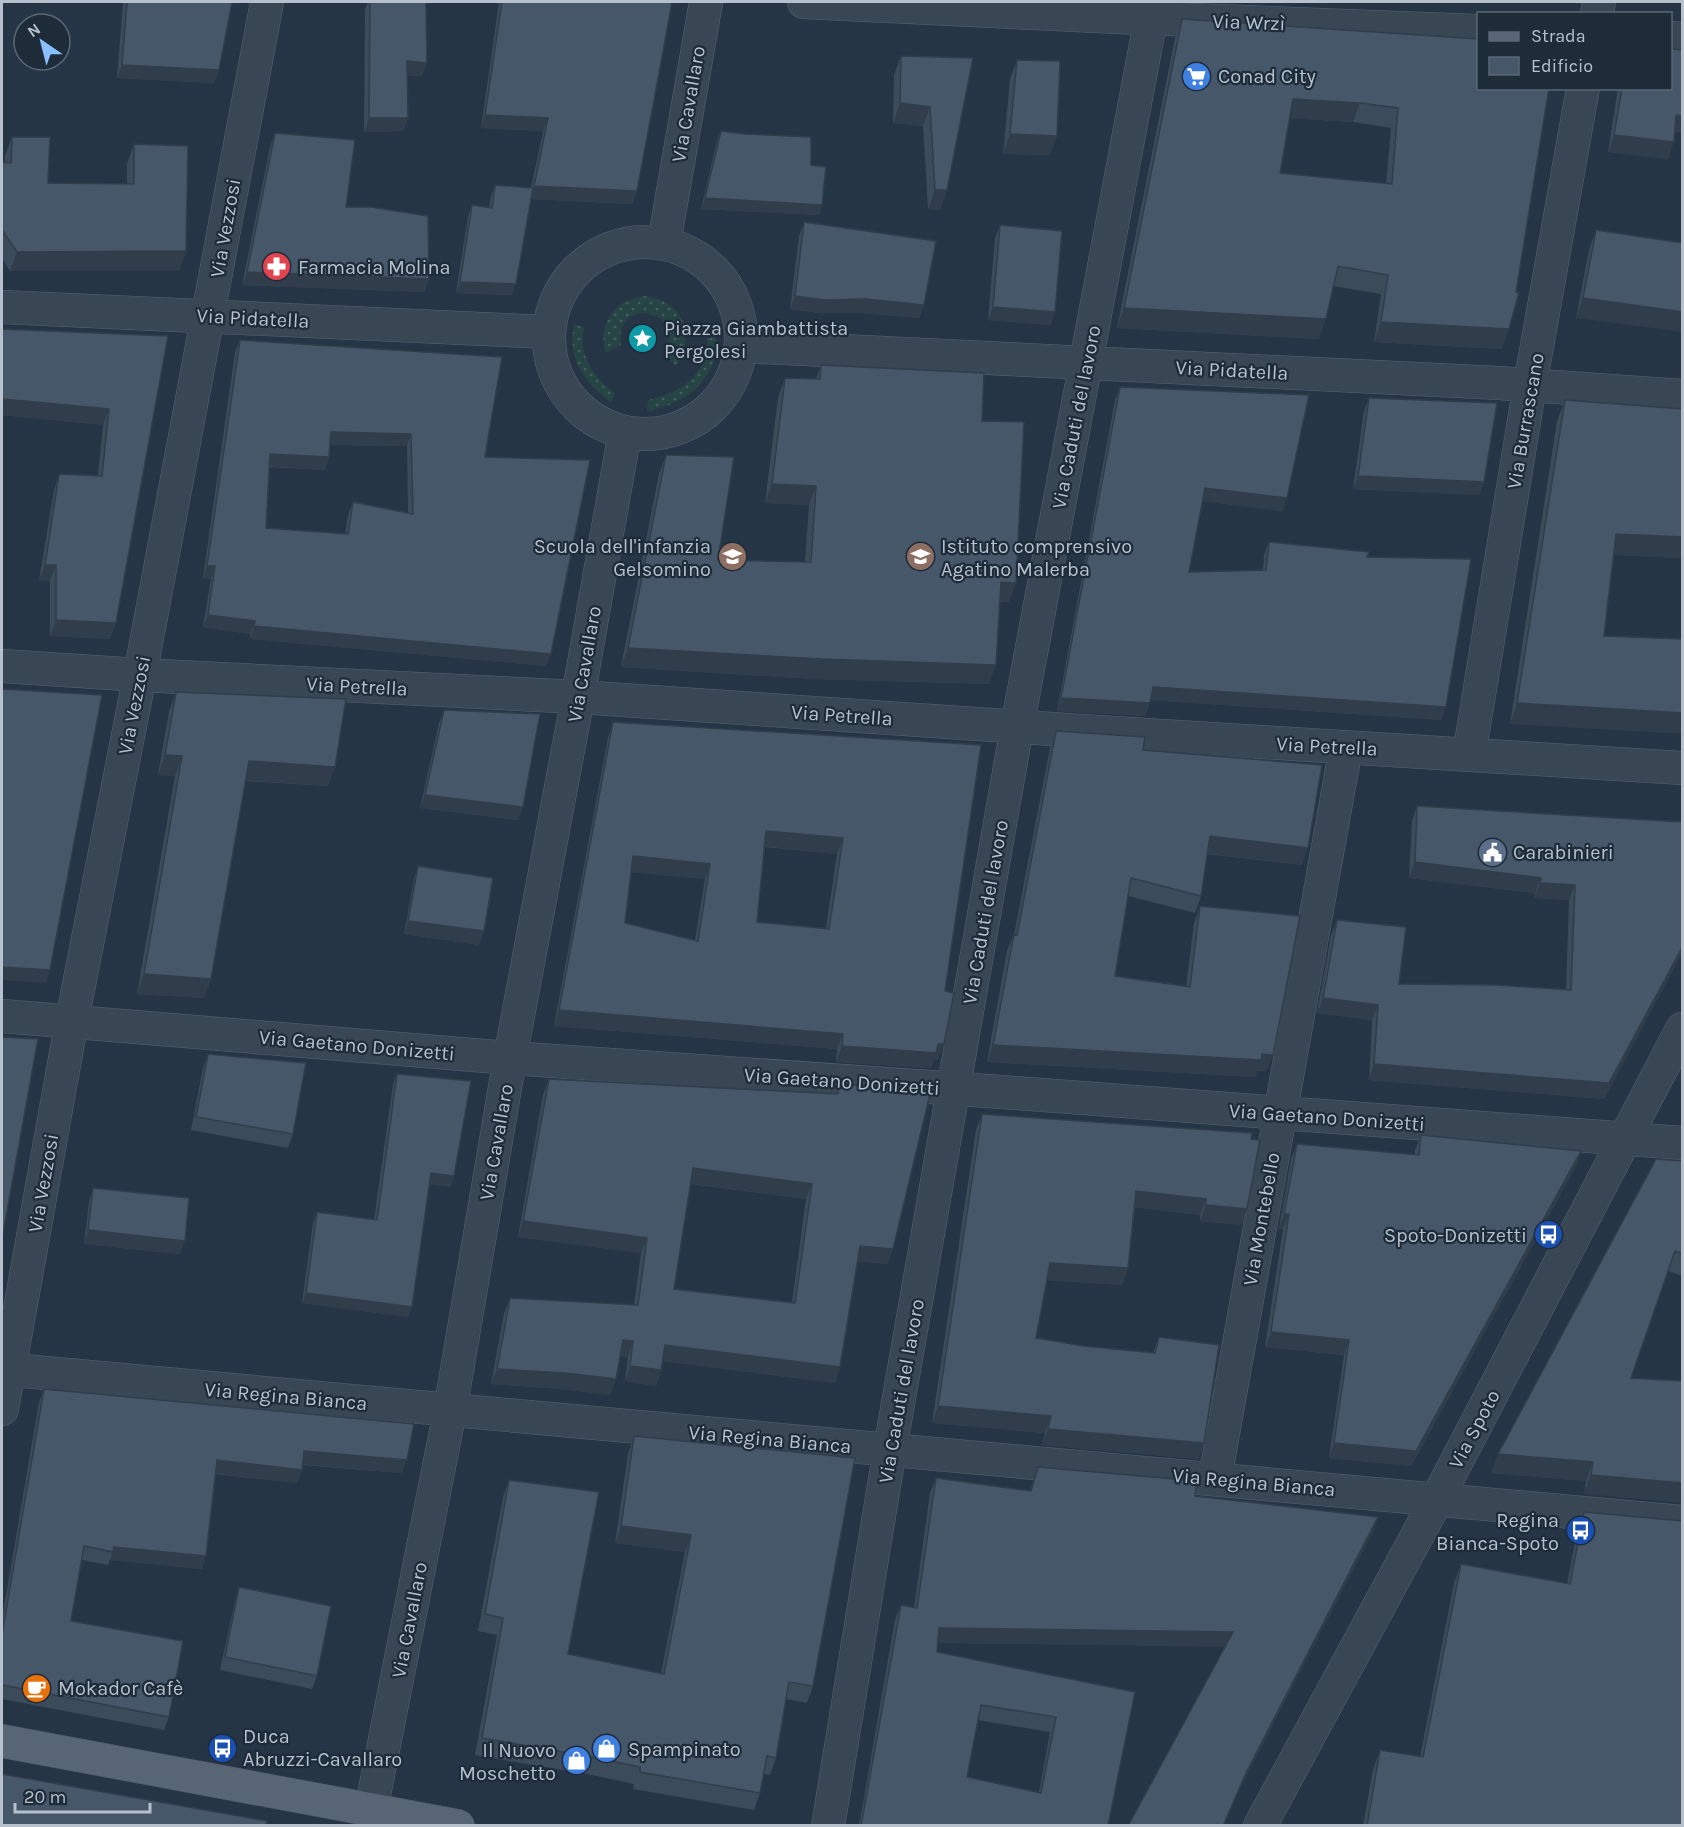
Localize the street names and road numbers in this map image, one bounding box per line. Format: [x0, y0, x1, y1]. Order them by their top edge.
street label: Via Wrzì [1212, 10, 1286, 35]
street label: Via Cavallaro [667, 44, 710, 164]
street label: Via Vezzosi [205, 177, 246, 279]
street label: Via Pidatella [196, 304, 310, 333]
street label: Via Caduti del lavoro [1047, 323, 1106, 511]
street label: Via Burrascano [1502, 351, 1549, 491]
street label: Via Pidatella [1175, 356, 1289, 385]
street label: Via Cavallaro [563, 604, 606, 724]
street label: Via Vezzosi [114, 654, 155, 756]
street label: Via Petrella [306, 672, 408, 701]
street label: Via Petrella [791, 700, 893, 731]
street label: Via Petrella [1276, 732, 1378, 761]
street label: Via Caduti del lavoro [958, 818, 1013, 1006]
street label: Via Gaetano Donizetti [258, 1025, 456, 1066]
street label: Via Gaetano Donizetti [743, 1063, 941, 1100]
street label: Via Cavallaro [475, 1082, 518, 1202]
street label: Via Gaetano Donizetti [1228, 1099, 1426, 1136]
street label: Via Vezzosi [23, 1132, 64, 1234]
street label: Via Montebello [1238, 1151, 1285, 1288]
street label: Via Caduti del lavoro [874, 1297, 929, 1485]
street label: Via Regina Bianca [204, 1378, 368, 1415]
street label: Via Spoto [1444, 1386, 1505, 1473]
street label: Via Regina Bianca [688, 1421, 852, 1458]
street label: Via Regina Bianca [1172, 1464, 1336, 1501]
street label: Via Cavallaro [387, 1560, 432, 1680]

